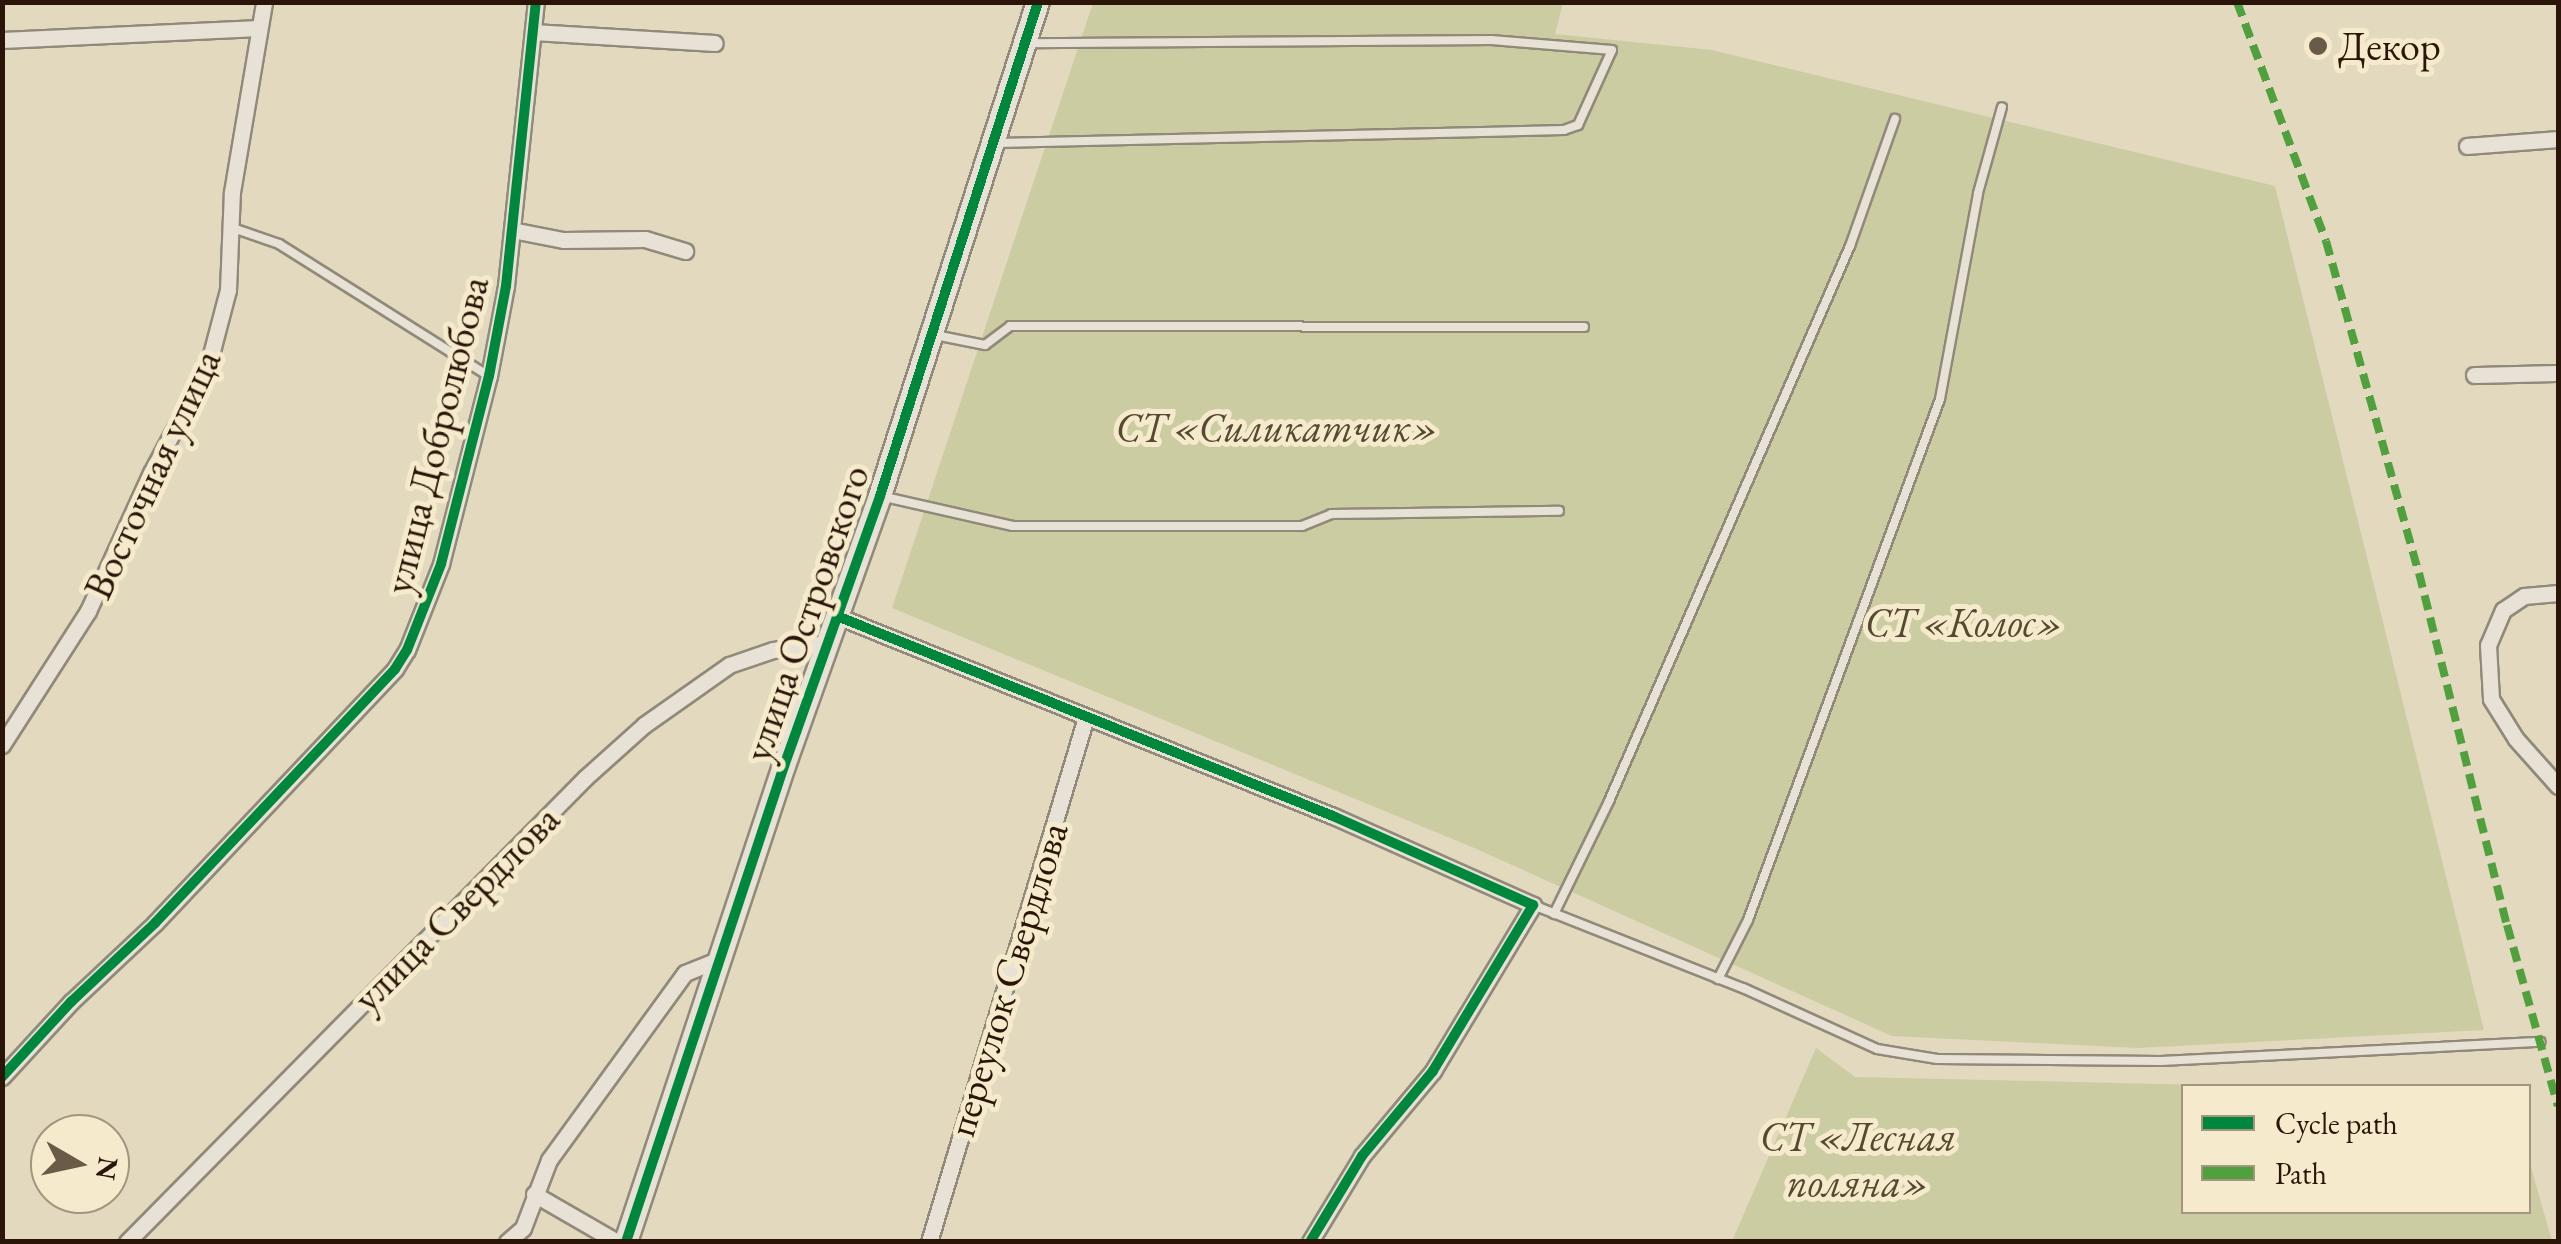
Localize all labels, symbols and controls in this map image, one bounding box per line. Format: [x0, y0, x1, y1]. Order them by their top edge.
place label: Декор [2338, 22, 2441, 70]
marker: Декор [2307, 35, 2329, 57]
street label: улица Добролюбова [373, 271, 499, 599]
street label: Восточная улица [73, 342, 231, 606]
park label: СТ «Силикатчик» [1116, 403, 1438, 451]
street label: улица Островского [733, 459, 879, 767]
park label: СТ «Колос» [1865, 598, 2063, 646]
street label: улица Свердлова [343, 795, 569, 1021]
street label: переулок Свердлова [936, 816, 1078, 1142]
legend [2181, 1084, 2531, 1214]
text: Cycle path [2275, 1104, 2398, 1143]
park label: СТ «Лесная поляна» [1760, 1112, 1956, 1206]
north arrow [30, 1114, 130, 1214]
text: N [88, 1154, 127, 1182]
text: Path [2275, 1154, 2327, 1193]

